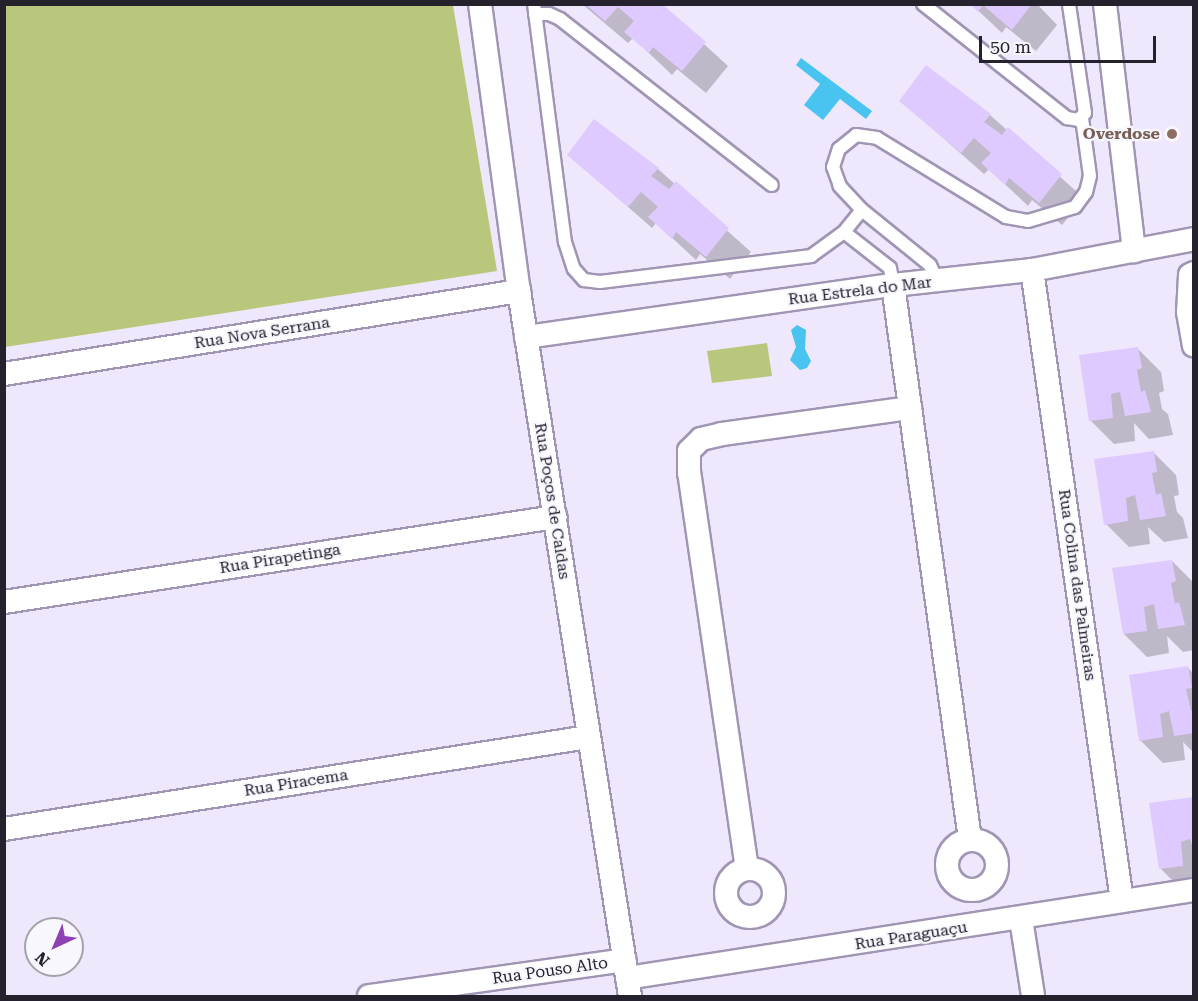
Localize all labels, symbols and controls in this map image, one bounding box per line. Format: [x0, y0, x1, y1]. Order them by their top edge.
scale bar [982, 24, 1159, 62]
text: 50 m [990, 36, 1031, 57]
place label: Overdose [1083, 124, 1160, 144]
marker: Overdose [1165, 127, 1179, 141]
street label: Rua Estrela do Mar [787, 273, 933, 309]
street label: Rua Nova Serrana [193, 313, 331, 353]
street label: Rua Poços de Caldas [530, 421, 574, 581]
street label: Rua Colina das Palmeiras [1054, 488, 1100, 682]
street label: Rua Pirapetinga [218, 540, 342, 578]
street label: Rua Piracema [243, 765, 349, 801]
north arrow [24, 917, 84, 977]
street label: Rua Paraguaçu [853, 918, 969, 954]
text: N [32, 948, 54, 970]
street label: Rua Pouso Alto [491, 953, 609, 989]

